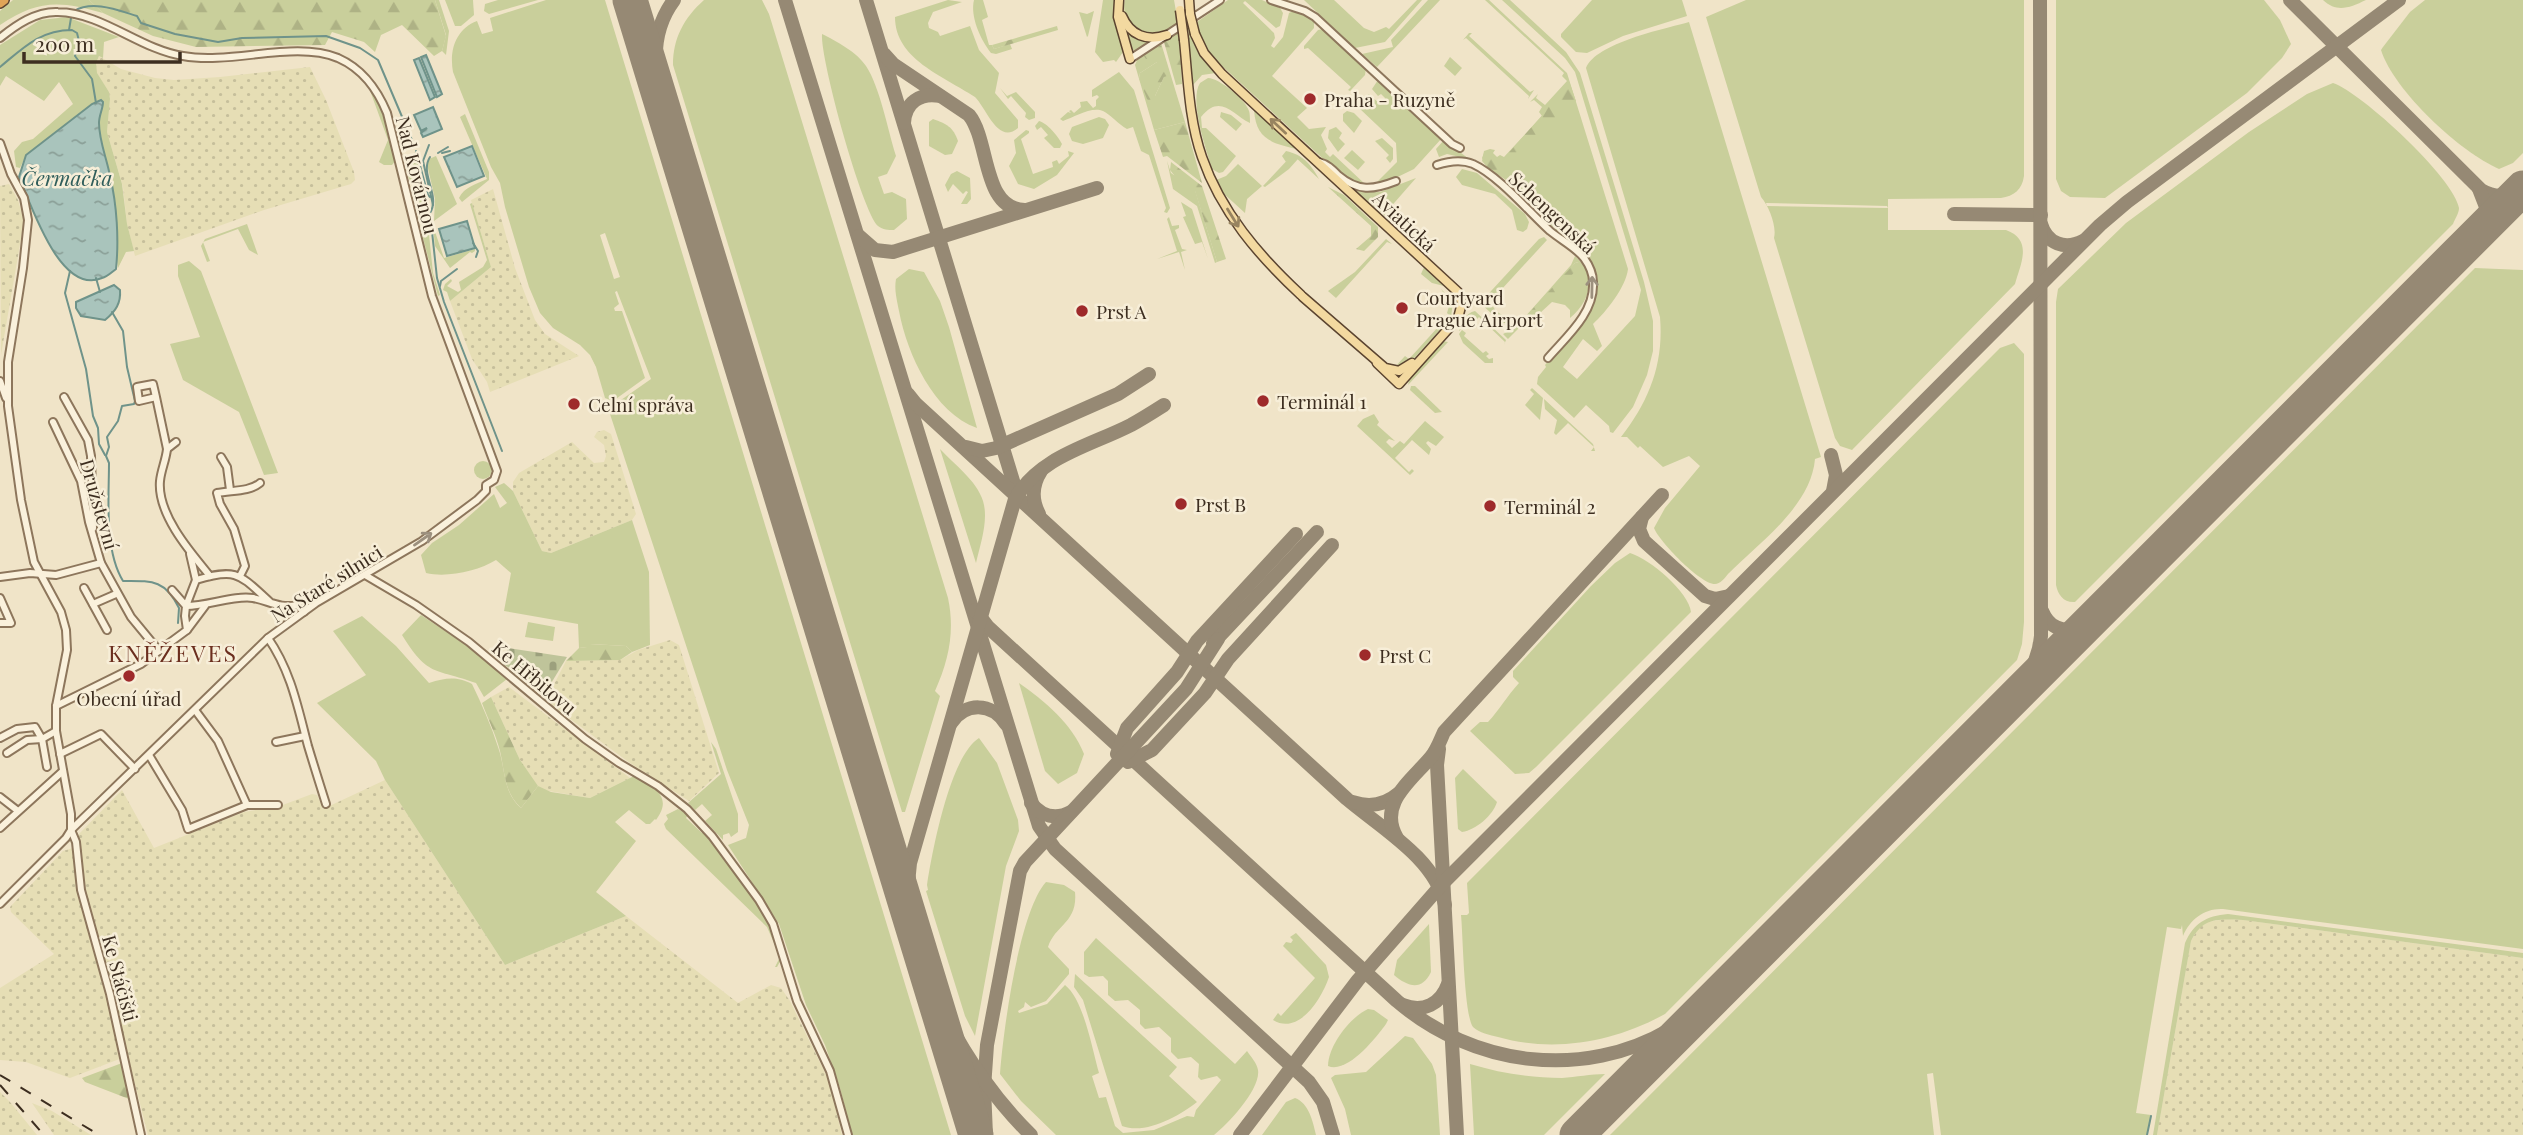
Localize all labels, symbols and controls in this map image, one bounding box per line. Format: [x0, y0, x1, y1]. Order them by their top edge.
scale bar [24, 21, 180, 65]
text: 200 m [35, 29, 94, 57]
place label: Praha - Ruzyně [1324, 86, 1455, 112]
marker: Praha - Ruzyně [1302, 91, 1318, 107]
street label: Nad Kovárnou [391, 113, 445, 237]
one-way arrow [1269, 118, 1287, 134]
water label: Čermačka [22, 163, 112, 191]
street label: Schengenská [1504, 165, 1603, 260]
street label: Aviatická [1367, 184, 1443, 257]
one-way arrow [1226, 208, 1240, 228]
one-way arrow [1585, 276, 1599, 299]
place label: Courtyard Prague Airport [1416, 284, 1543, 332]
place label: Prst A [1096, 298, 1148, 324]
marker: Courtyard Prague Airport [1394, 300, 1410, 316]
marker: Prst A [1074, 303, 1090, 319]
place label: Terminál 1 [1277, 388, 1367, 414]
place label: Celní správa [588, 391, 694, 417]
marker: Terminál 1 [1255, 393, 1271, 409]
marker: Celní správa [566, 396, 582, 412]
street label: Družstevní [75, 456, 125, 553]
place label: Prst B [1195, 491, 1246, 517]
place label: Terminál 2 [1504, 493, 1596, 519]
marker: Prst B [1173, 496, 1189, 512]
marker: Terminál 2 [1482, 498, 1498, 514]
one-way arrow [413, 532, 432, 546]
street label: Na Staré silnici [265, 538, 387, 628]
street label: Ke Hřbitovu [487, 634, 583, 720]
district label: KNĚŽEVES [108, 637, 238, 668]
place label: Prst C [1379, 642, 1431, 668]
marker: Prst C [1357, 647, 1373, 663]
marker: Obecní úřad [121, 668, 137, 684]
place label: Obecní úřad [76, 685, 182, 711]
street label: Ke Stáčišti [97, 932, 145, 1025]

